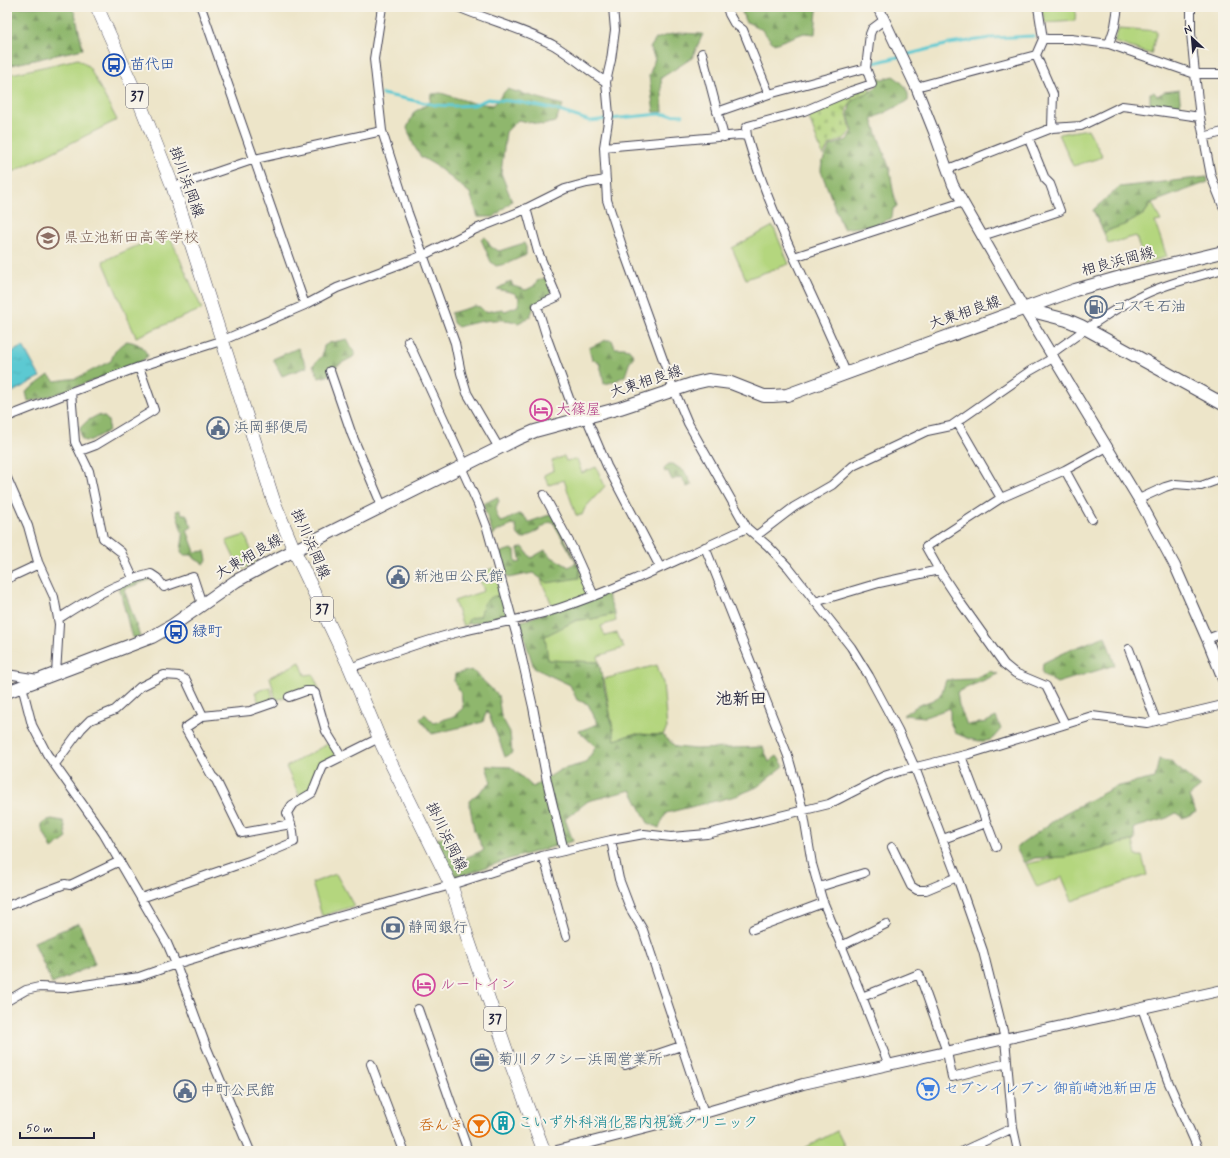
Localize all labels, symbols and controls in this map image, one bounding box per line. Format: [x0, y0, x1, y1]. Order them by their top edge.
north arrow [1172, 18, 1212, 58]
text: N [1182, 22, 1194, 38]
bus stop icon: 苗代田 [101, 52, 127, 78]
place label: 苗代田 [130, 55, 175, 75]
road number: 37 [126, 84, 148, 108]
street label: 掛川浜岡線 [164, 143, 208, 221]
school or university icon: 県立池新田高等学校 [35, 225, 61, 251]
place label: 県立池新田高等学校 [64, 228, 199, 248]
street label: 相良浜岡線 [1079, 243, 1157, 281]
street label: 大東相良線 [926, 291, 1004, 335]
fuel station icon: コスモ石油 [1083, 294, 1109, 320]
place label: コスモ石油 [1112, 297, 1186, 317]
street label: 大東相良線 [607, 361, 685, 403]
hotel icon: 大篠屋 [528, 397, 554, 423]
place label: 大篠屋 [556, 400, 601, 420]
public building icon: 浜岡郵便局 [205, 415, 231, 441]
place label: 浜岡郵便局 [234, 418, 309, 438]
street label: 掛川浜岡線 [286, 506, 334, 582]
street label: 大東相良線 [212, 530, 286, 584]
public building icon: 新池田公民館 [385, 564, 411, 590]
place label: 新池田公民館 [414, 567, 504, 587]
road number: 37 [311, 597, 333, 621]
bus stop icon: 緑町 [163, 619, 189, 645]
place label: 緑町 [192, 622, 223, 642]
district label: 池新田 [716, 688, 767, 710]
street label: 掛川浜岡線 [421, 799, 471, 875]
bank icon: 静岡銀行 [380, 915, 406, 941]
place label: 静岡銀行 [408, 918, 468, 938]
hotel icon: ルートイン [411, 972, 437, 998]
place label: ルートイン [440, 975, 516, 995]
road number: 37 [484, 1007, 506, 1031]
office icon: 菊川タクシー浜岡営業所 [469, 1047, 495, 1073]
place label: 菊川タクシー浜岡営業所 [498, 1050, 663, 1070]
supermarket icon: セブンイレブン 御前崎池新田店 [915, 1076, 941, 1102]
public building icon: 中町公民館 [172, 1078, 198, 1104]
place label: セブンイレブン 御前崎池新田店 [944, 1079, 1158, 1099]
place label: 中町公民館 [200, 1081, 275, 1101]
building icon: こいず外科消化器内視鏡クリニック [490, 1110, 516, 1136]
bar icon: 呑んき [466, 1113, 492, 1139]
place label: こいず外科消化器内視鏡クリニック [518, 1113, 758, 1133]
scale bar [20, 1114, 94, 1140]
place label: 呑んき [419, 1116, 464, 1136]
text: 50 m [26, 1121, 53, 1137]

